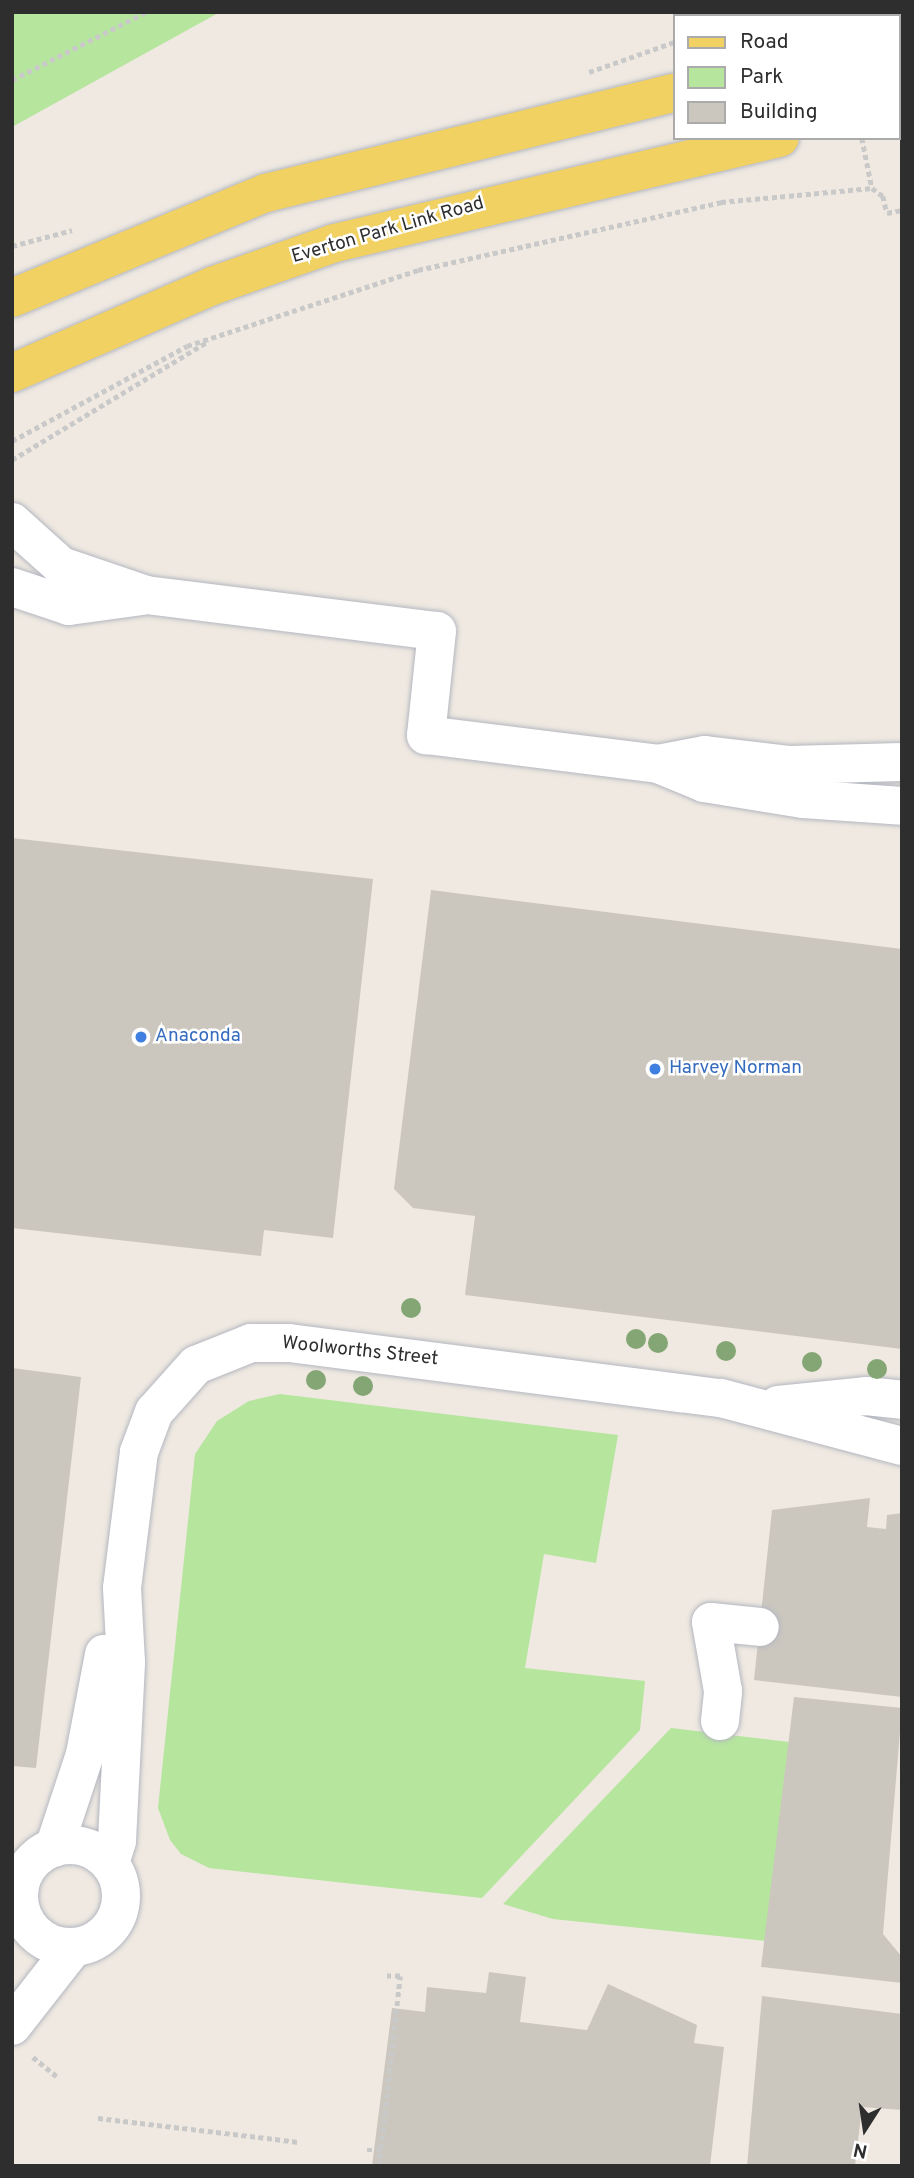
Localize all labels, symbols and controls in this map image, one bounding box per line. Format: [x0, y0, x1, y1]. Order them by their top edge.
legend [673, 14, 900, 140]
text: Road [740, 29, 789, 56]
text: Park [740, 64, 783, 91]
text: Building [740, 99, 818, 126]
street label: Everton Park Link Road [289, 193, 487, 269]
place label: Anaconda [155, 1026, 241, 1048]
marker: Anaconda [133, 1029, 149, 1045]
place label: Harvey Norman [669, 1058, 802, 1080]
marker: Harvey Norman [647, 1061, 663, 1077]
street label: Woolworths Street [281, 1332, 439, 1372]
north arrow [830, 2094, 900, 2164]
text: N [851, 2136, 870, 2163]

